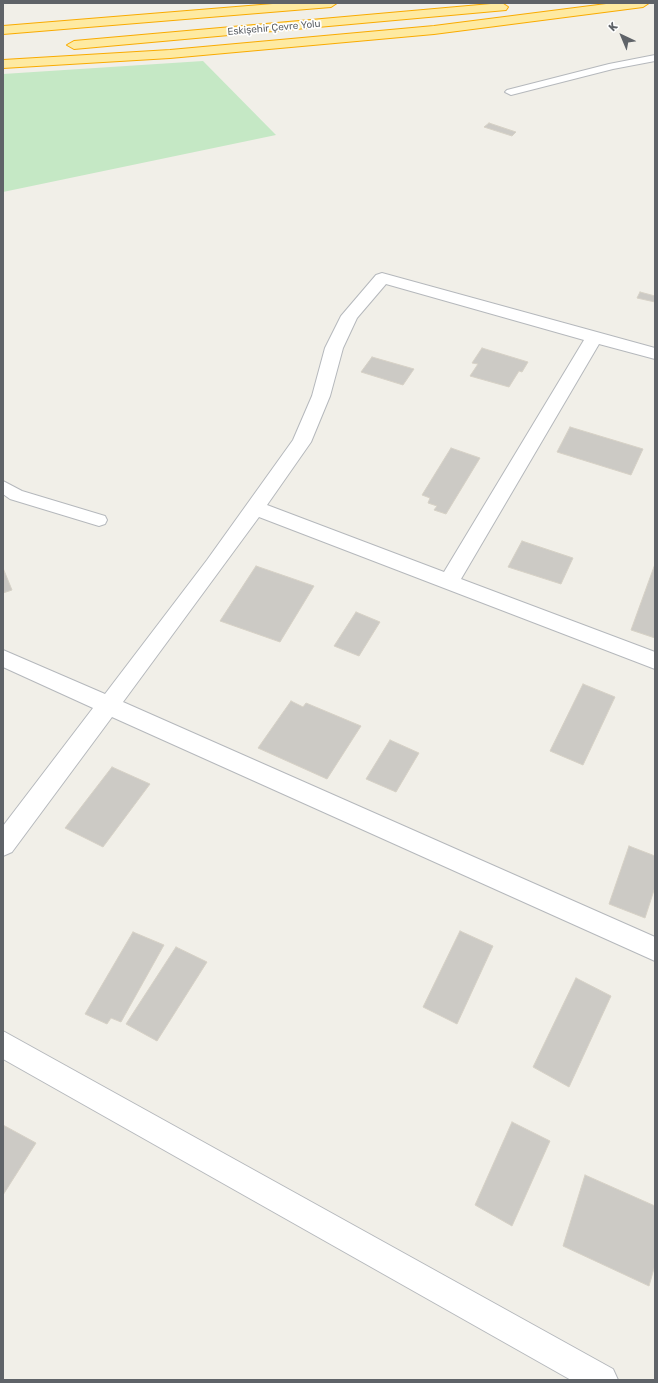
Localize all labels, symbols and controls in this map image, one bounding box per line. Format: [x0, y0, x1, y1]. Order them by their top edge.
north arrow [602, 16, 642, 56]
street label: Eskişehir Çevre Yolu [227, 18, 321, 38]
text: K [606, 20, 620, 34]

